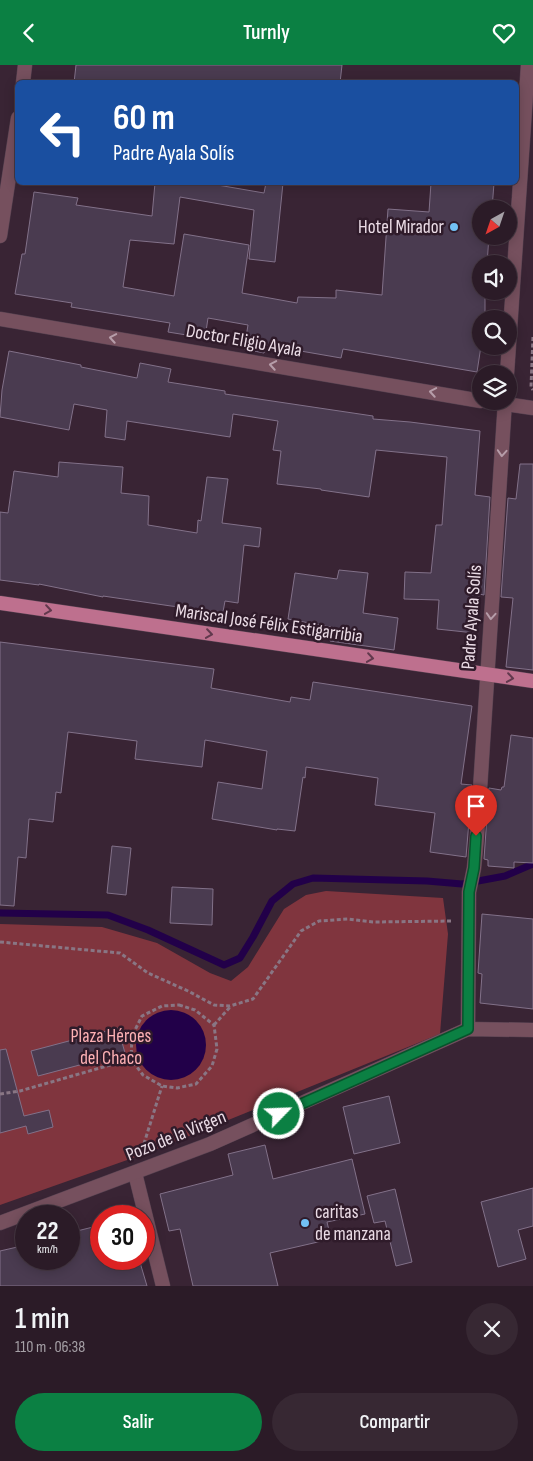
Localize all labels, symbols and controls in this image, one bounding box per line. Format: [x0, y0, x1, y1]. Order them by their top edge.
icon: back [15, 19, 43, 47]
text: Turnly [243, 19, 290, 46]
icon: heart [490, 19, 518, 47]
text: 60 m [113, 97, 175, 140]
icon: left [30, 100, 95, 165]
text: Padre Ayala Solís [113, 140, 234, 167]
north arrow [472, 200, 518, 245]
map controls [472, 200, 517, 410]
place label: Hotel Mirador [358, 216, 445, 239]
marker: Hotel Mirador [448, 221, 460, 233]
button: sound [472, 255, 517, 300]
button: search [472, 310, 517, 355]
street label: Doctor Eligio Ayala [184, 320, 304, 362]
one-way arrow [108, 333, 117, 343]
one-way arrow [269, 361, 277, 371]
button: layers [472, 365, 517, 410]
one-way arrow [429, 388, 438, 398]
one-way arrow [497, 450, 508, 458]
street label: Padre Ayala Solís [457, 564, 487, 670]
street label: Mariscal José Félix Estigarribia [174, 599, 364, 649]
one-way arrow [44, 605, 53, 615]
one-way arrow [486, 612, 497, 620]
one-way arrow [205, 629, 213, 639]
one-way arrow [366, 652, 374, 663]
one-way arrow [506, 672, 514, 683]
pin [455, 785, 497, 836]
icon: arrive [462, 792, 490, 820]
park label: Plaza Héroes del Chaco [71, 1025, 152, 1070]
position arrow [252, 1087, 304, 1139]
street label: Pozo de la Virgen [123, 1105, 229, 1167]
place label: caritas de manzana [315, 1201, 391, 1246]
speed limit sign: 30 [90, 1205, 155, 1270]
text: 22 [37, 1216, 58, 1247]
marker: caritas de manzana [299, 1217, 311, 1229]
text: km/h [37, 1242, 58, 1257]
text: 1 min [15, 1301, 70, 1337]
button: close [466, 1303, 518, 1355]
text: 110 m · 06:38 [15, 1338, 85, 1357]
button: Salir [15, 1393, 262, 1451]
button: Compartir [272, 1393, 518, 1451]

